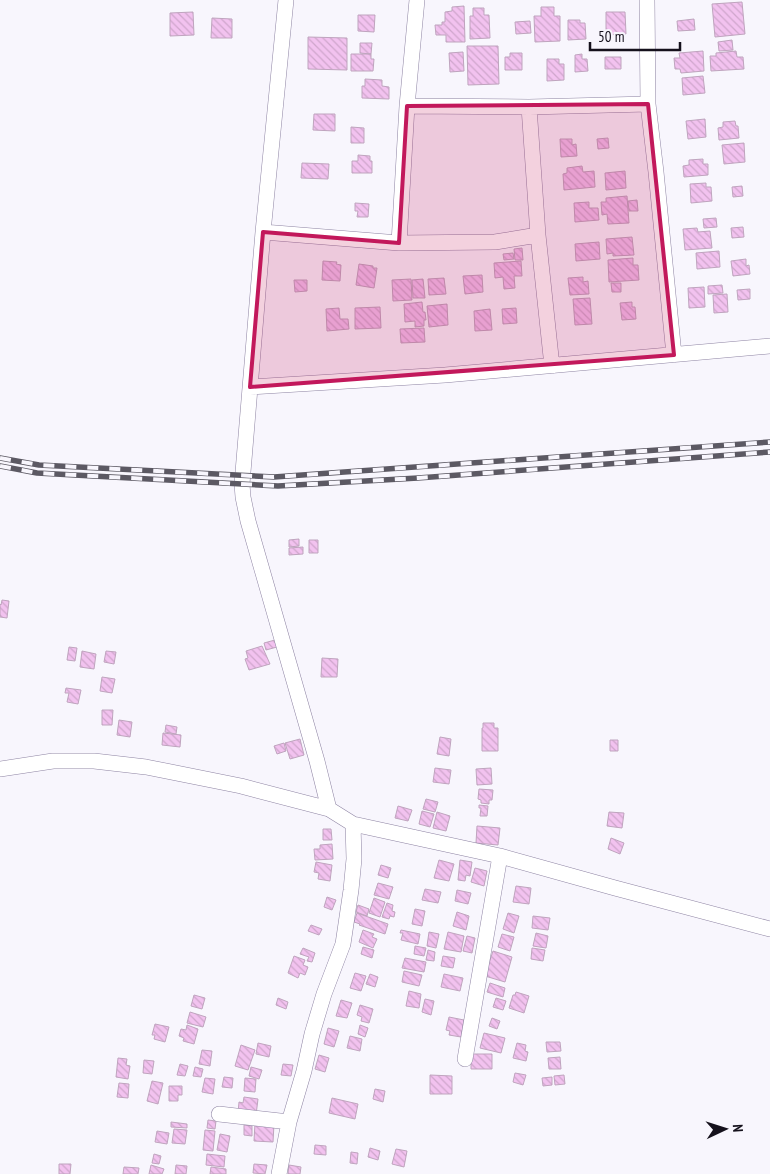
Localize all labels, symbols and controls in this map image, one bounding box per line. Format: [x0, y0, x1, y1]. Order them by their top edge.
scale bar [590, 20, 680, 52]
text: 50 m [598, 27, 624, 46]
north arrow [700, 1104, 750, 1154]
text: N [729, 1124, 747, 1132]

